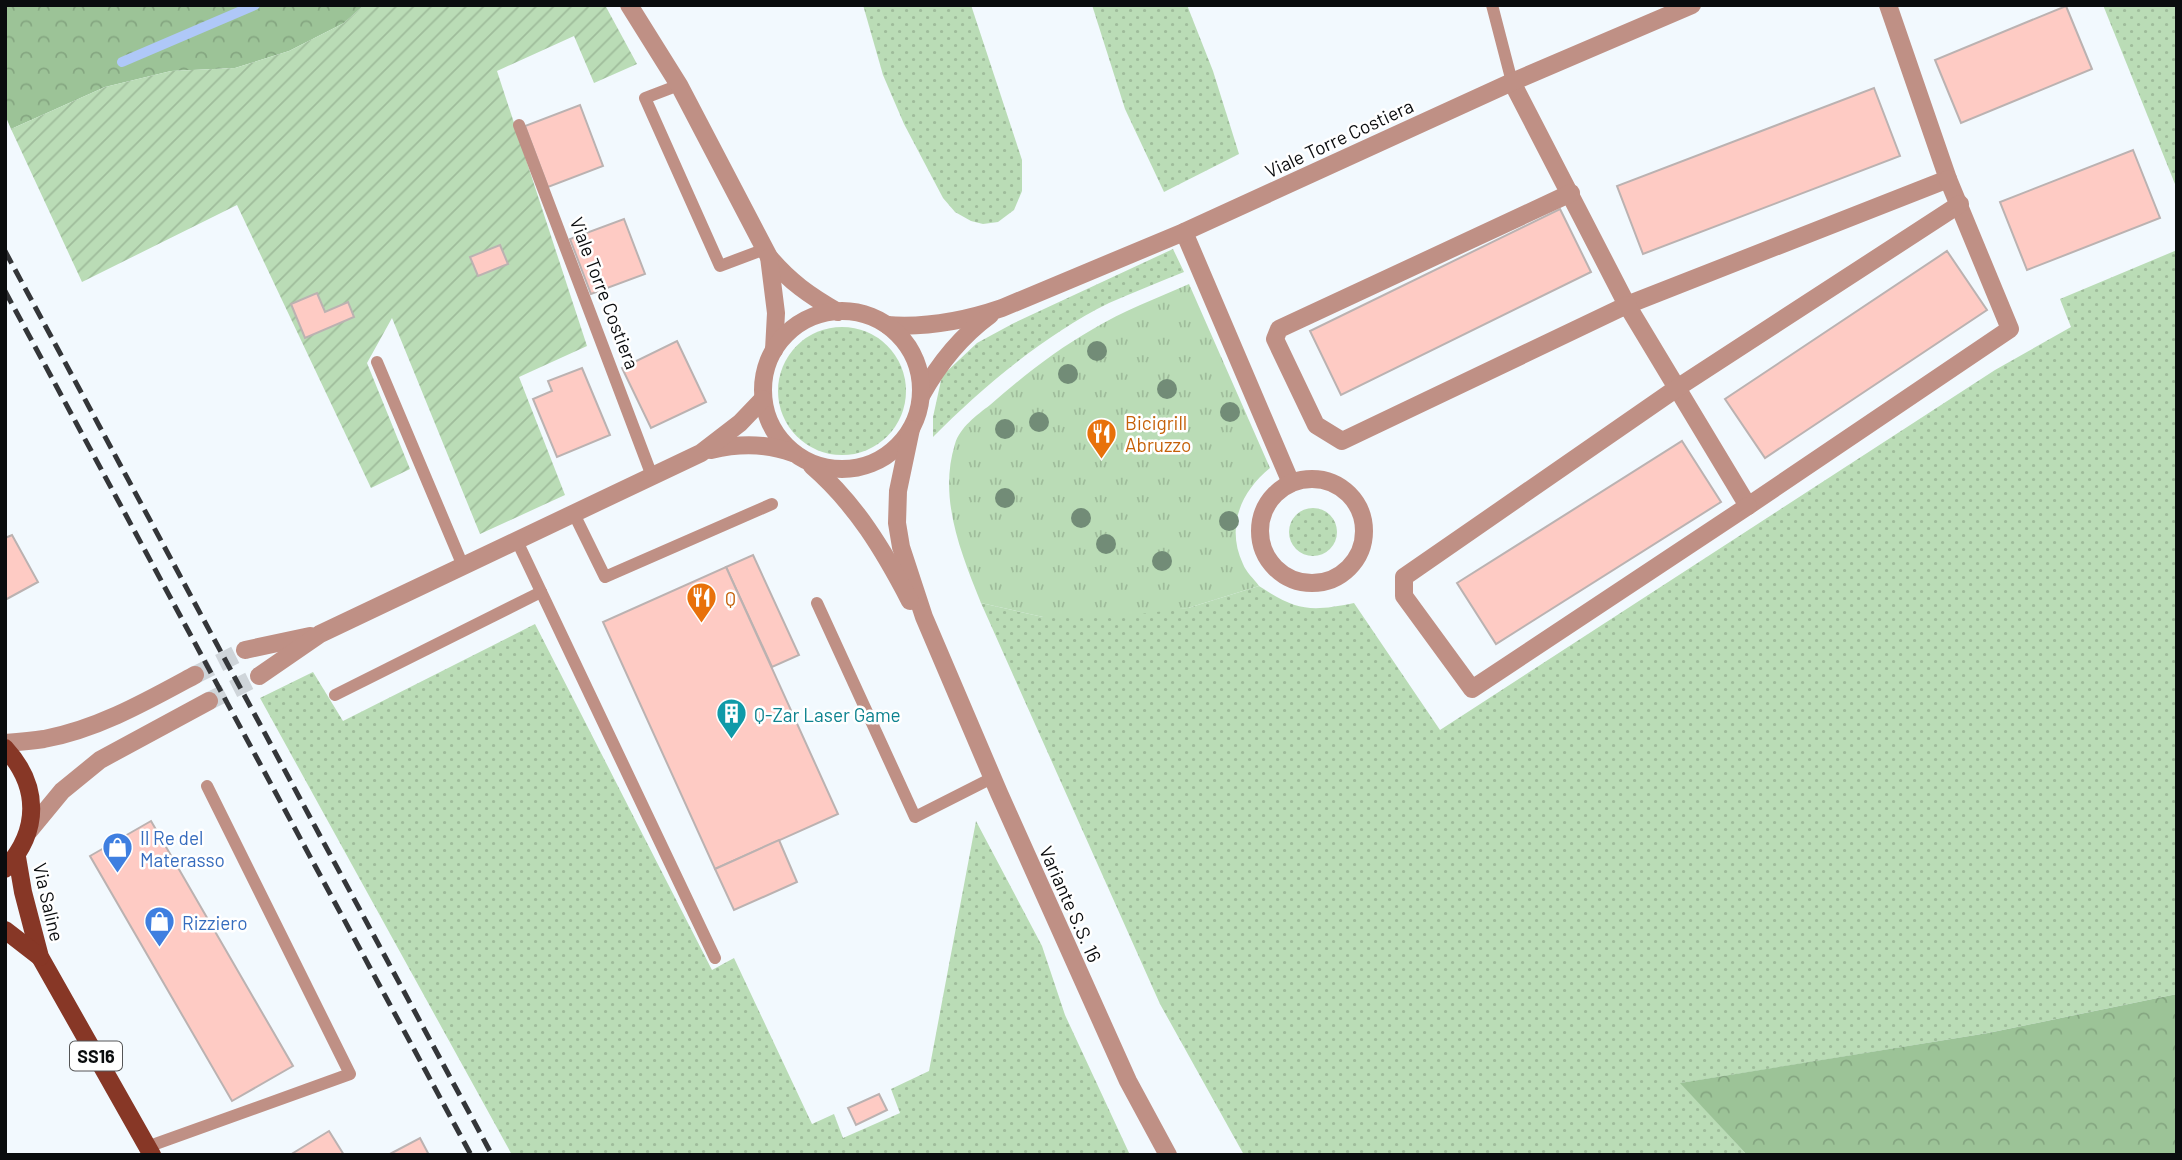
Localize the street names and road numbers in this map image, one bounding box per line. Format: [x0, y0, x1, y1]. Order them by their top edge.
street label: Viale Torre Costiera [1261, 94, 1417, 182]
street label: Viale Torre Costiera [565, 214, 645, 372]
street label: Variante S.S. 16 [1035, 842, 1107, 966]
street label: Via Saline [29, 861, 69, 943]
road number: SS16 [70, 1042, 122, 1070]

